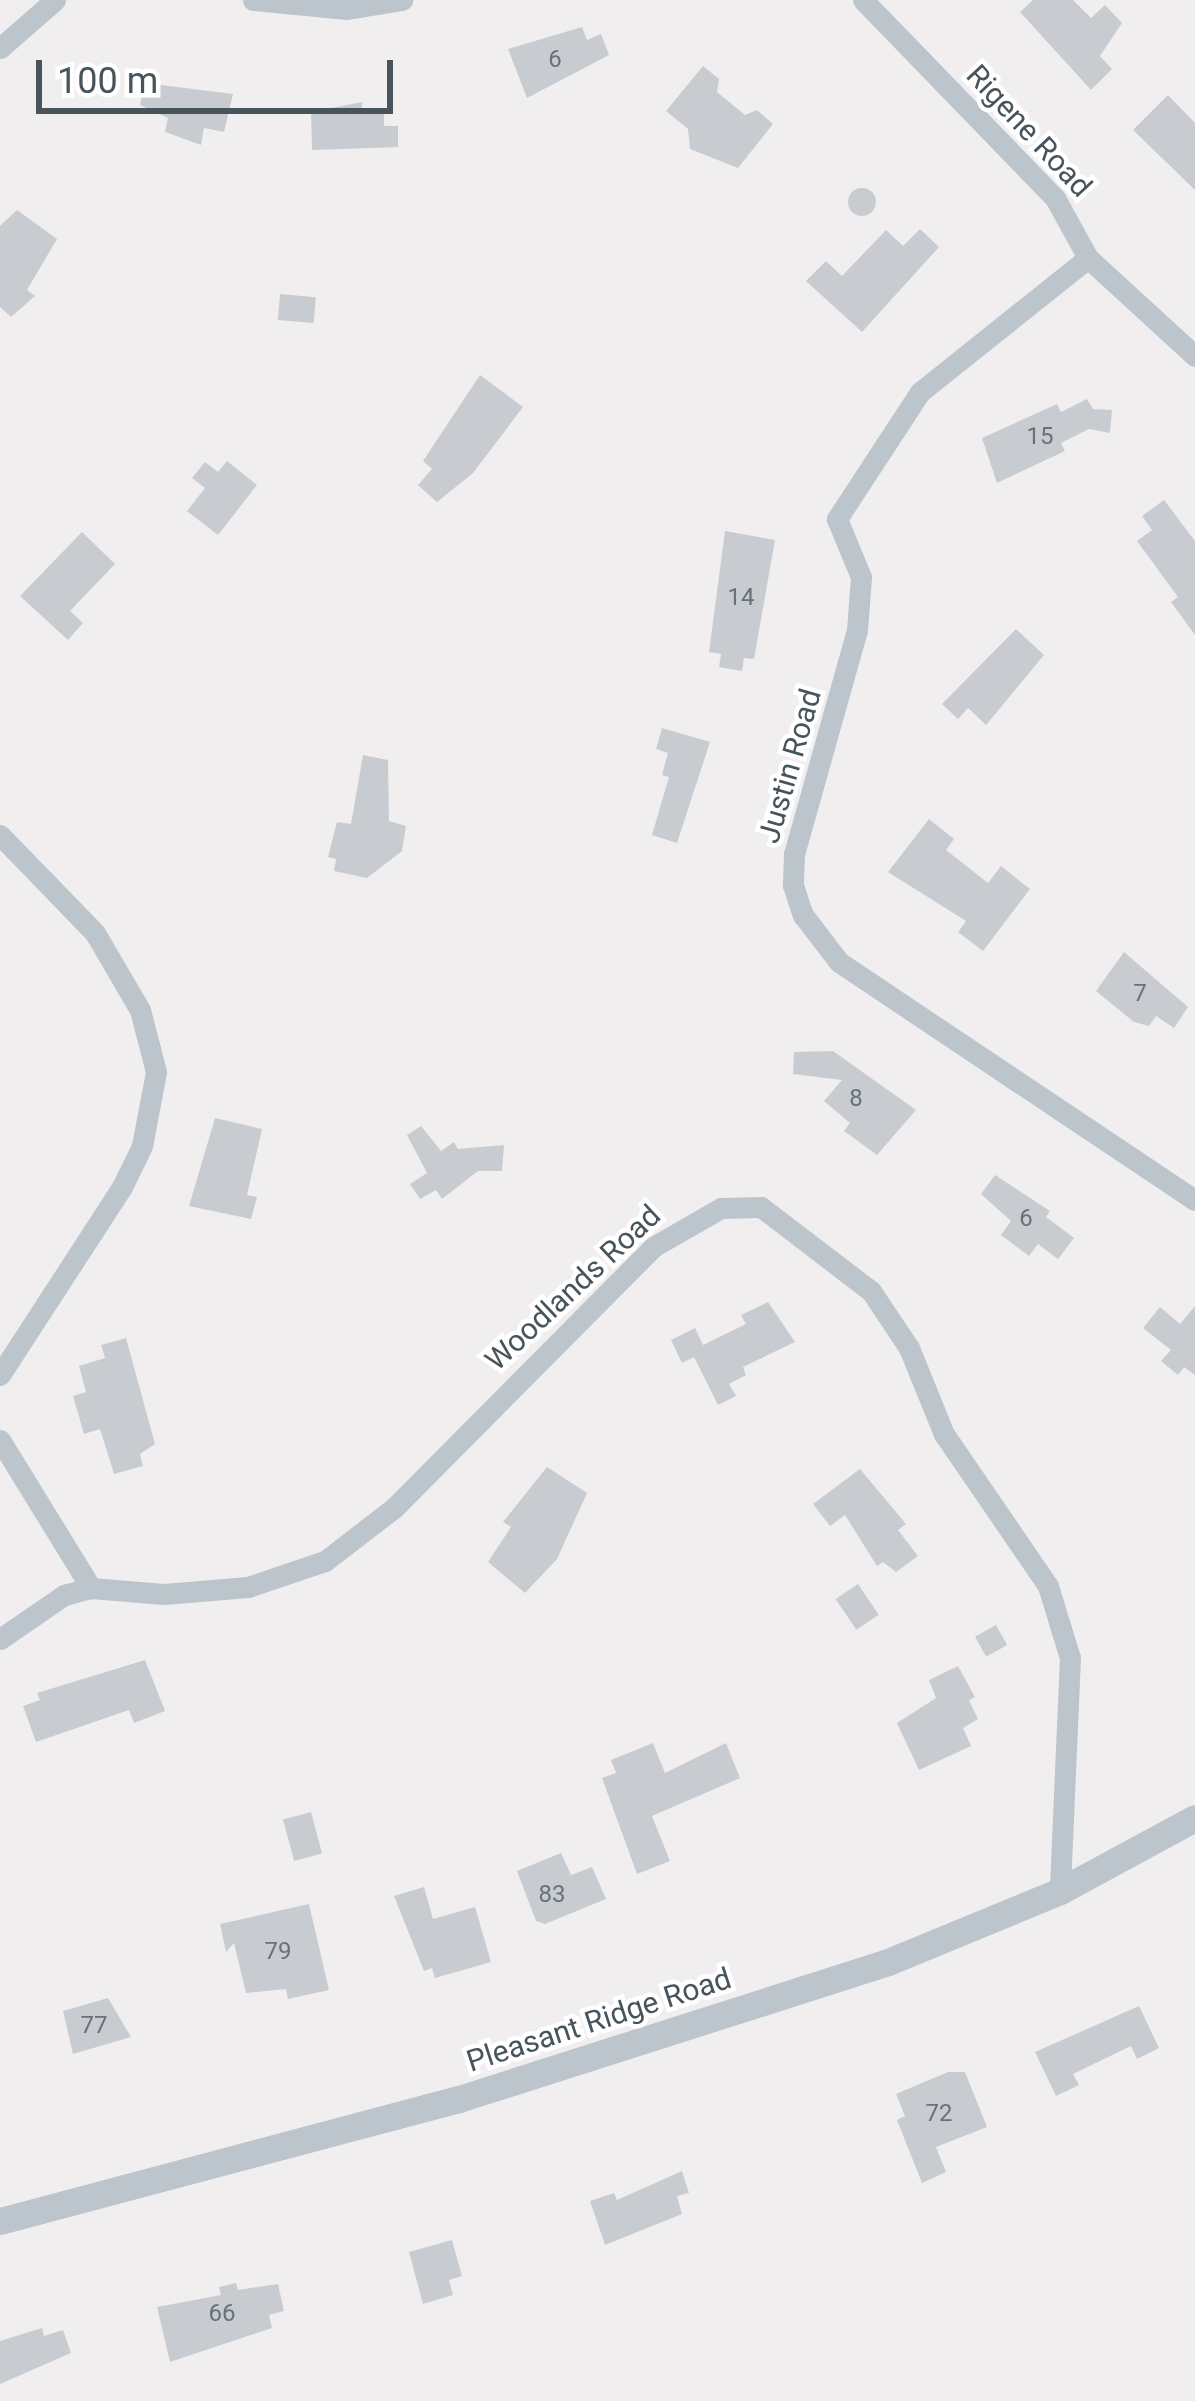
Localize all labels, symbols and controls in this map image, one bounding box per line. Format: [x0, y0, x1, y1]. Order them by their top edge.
scale bar [42, 36, 399, 110]
house number: 6 [548, 46, 562, 74]
street label: Rigene Road [959, 58, 1099, 204]
text: 100 m [57, 60, 158, 102]
house number: 15 [1027, 423, 1053, 451]
house number: 14 [728, 584, 754, 612]
street label: Justin Road [751, 685, 829, 847]
house number: 7 [1133, 980, 1147, 1008]
house number: 8 [849, 1085, 863, 1113]
street label: Woodlands Road [478, 1198, 668, 1378]
house number: 6 [1019, 1205, 1033, 1233]
house number: 83 [539, 1881, 565, 1909]
house number: 79 [265, 1938, 291, 1966]
street label: Pleasant Ridge Road [462, 1960, 736, 2080]
house number: 77 [81, 2012, 107, 2040]
house number: 72 [926, 2100, 952, 2128]
house number: 66 [209, 2300, 235, 2328]

